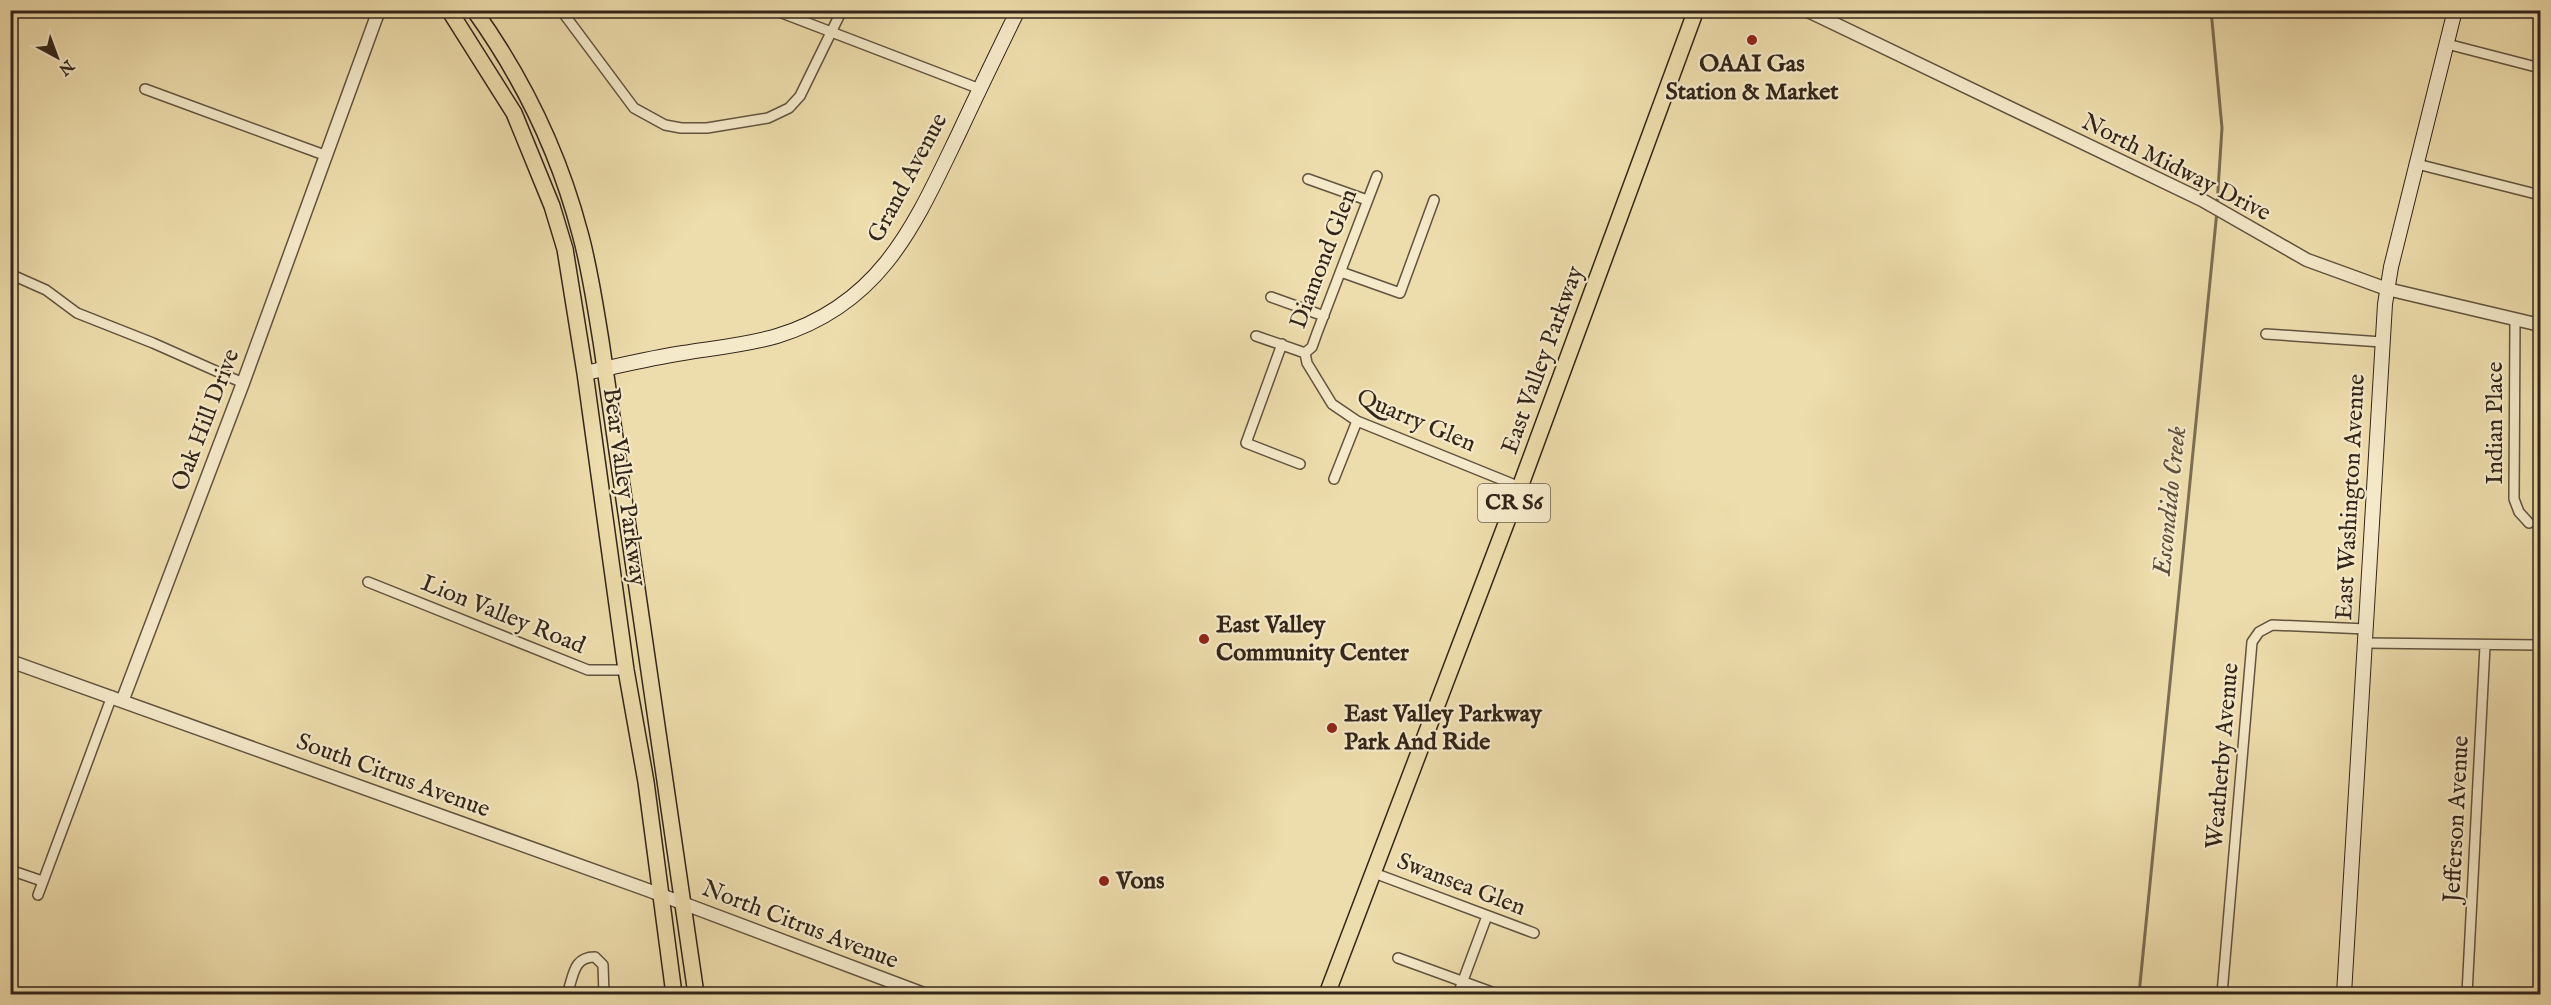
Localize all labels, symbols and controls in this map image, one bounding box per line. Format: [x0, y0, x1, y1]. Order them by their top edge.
north arrow [27, 27, 87, 87]
marker: OAAI Gas Station & Market [1745, 33, 1759, 47]
place label: OAAI Gas Station & Market [1665, 49, 1839, 108]
text: N [54, 54, 78, 79]
street label: North Midway Drive [2076, 107, 2276, 229]
street label: Grand Avenue [861, 108, 955, 248]
street label: Diamond Glen [1283, 184, 1365, 333]
street label: East Valley Parkway [1495, 262, 1591, 458]
street label: Oak Hill Drive [165, 345, 247, 495]
street label: Indian Place [2480, 362, 2511, 484]
street label: East Washington Avenue [2329, 373, 2373, 621]
street label: Quarry Glen [1352, 382, 1480, 460]
street label: Bear Valley Parkway [595, 386, 653, 588]
water label: Escondido Creek [2146, 424, 2194, 578]
road number: CR S6 [1478, 484, 1550, 522]
street label: Lion Valley Road [416, 568, 590, 662]
place label: East Valley Community Center [1216, 610, 1409, 669]
marker: East Valley Community Center [1197, 632, 1211, 646]
street label: Weatherby Avenue [2199, 662, 2247, 850]
place label: East Valley Parkway Park And Ride [1344, 699, 1543, 758]
marker: East Valley Parkway Park And Ride [1325, 721, 1339, 735]
street label: South Citrus Avenue [292, 727, 494, 825]
street label: Jefferson Avenue [2437, 735, 2477, 906]
street label: Swansea Glen [1392, 846, 1530, 924]
place label: Vons [1115, 866, 1165, 897]
street label: North Citrus Avenue [697, 873, 903, 977]
marker: Vons [1097, 874, 1111, 888]

